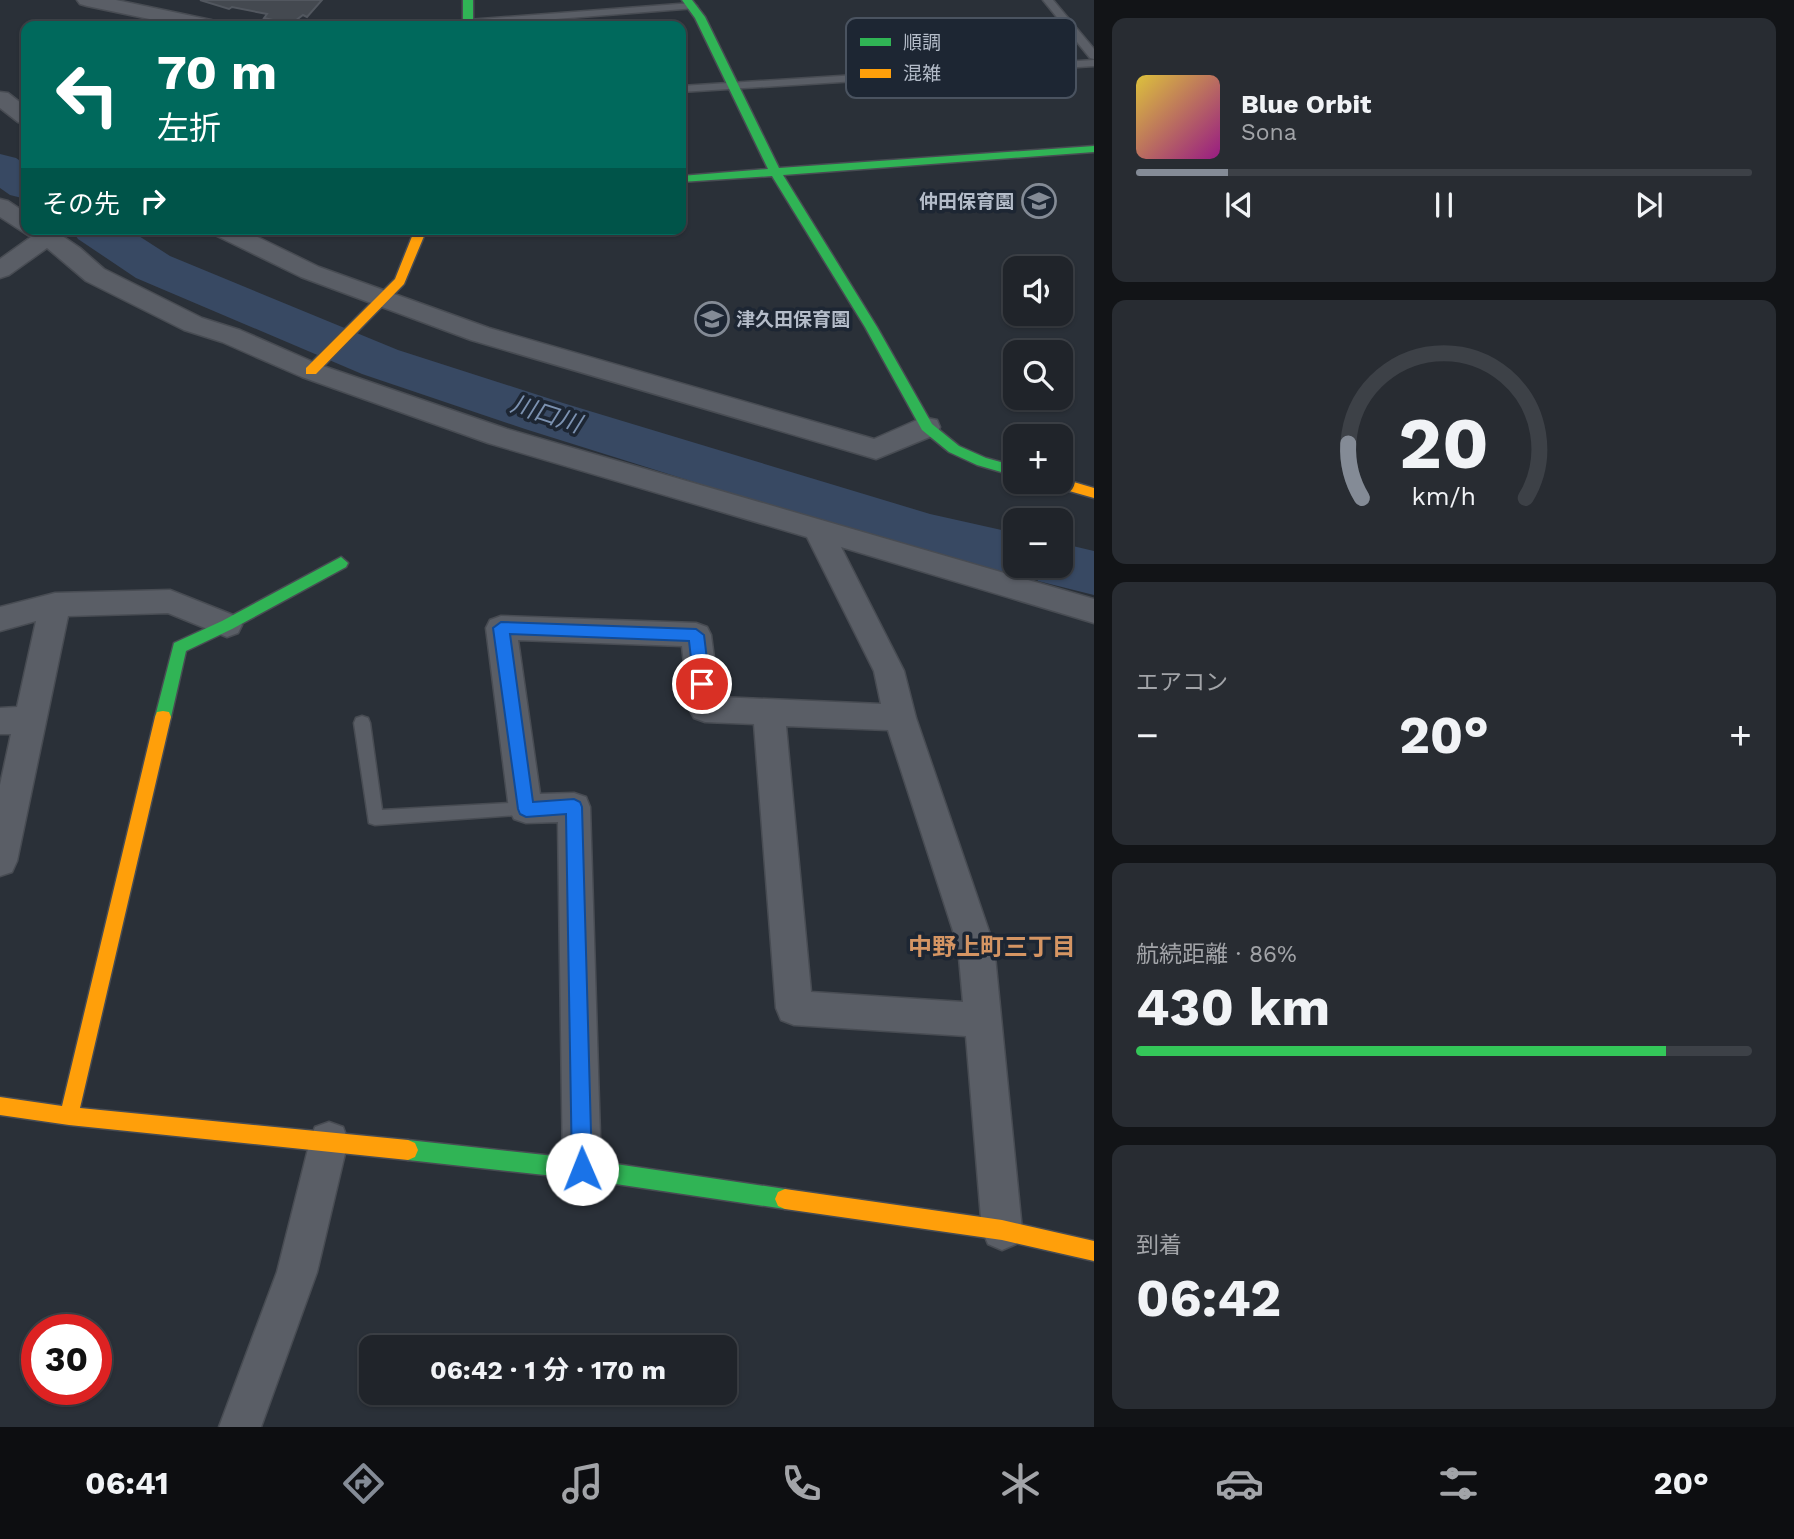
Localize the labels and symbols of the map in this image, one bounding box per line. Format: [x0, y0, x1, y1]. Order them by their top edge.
legend [846, 18, 1076, 98]
text: 順調 [903, 31, 941, 54]
text: 混雑 [903, 62, 941, 85]
school or university icon: 仲田保育園 [1020, 182, 1058, 220]
place label: 仲田保育園 [919, 190, 1014, 213]
school or university icon: 津久田保育園 [693, 300, 731, 338]
place label: 津久田保育園 [736, 308, 850, 331]
water label: 川口川 [507, 390, 587, 439]
pin [672, 654, 732, 714]
district label: 中野上町三丁目 [908, 933, 1076, 961]
position arrow [545, 1132, 619, 1206]
speed limit sign: 30 [21, 1314, 112, 1405]

